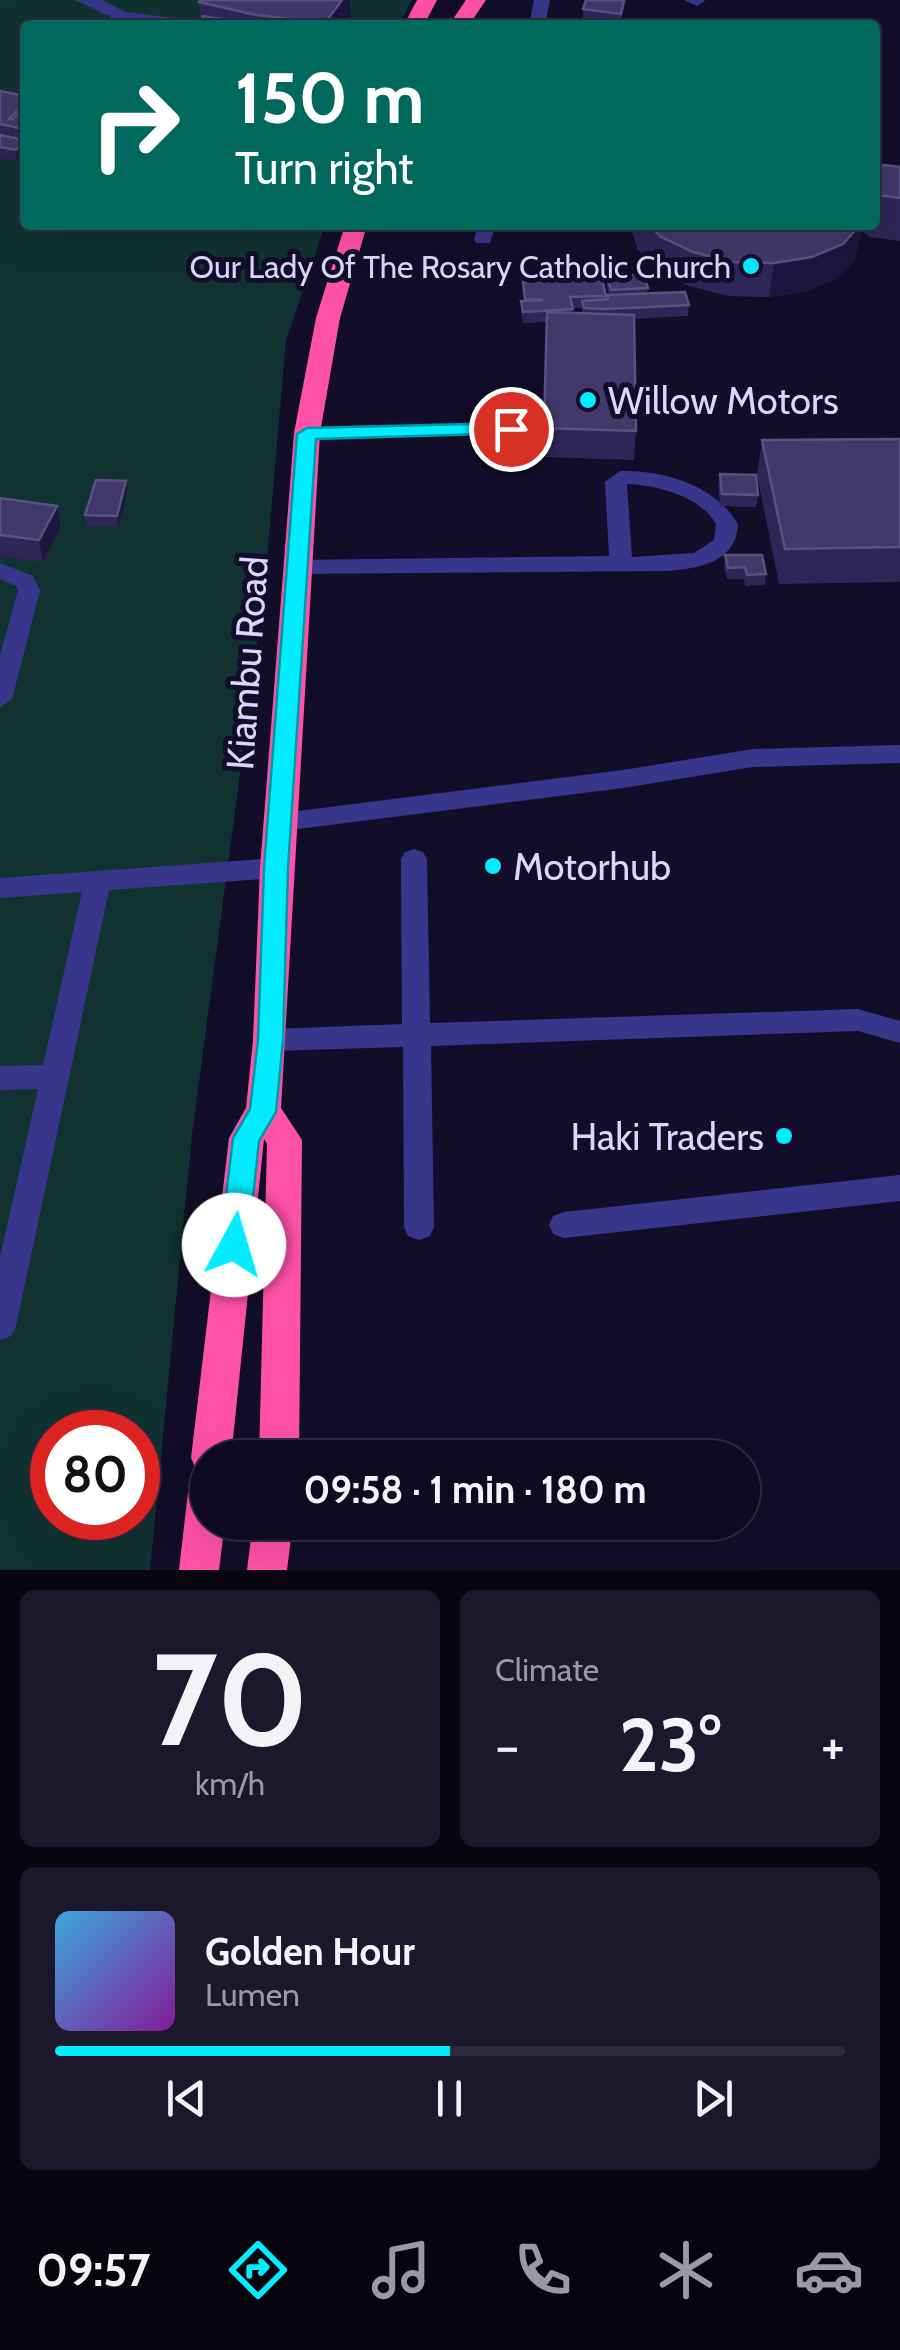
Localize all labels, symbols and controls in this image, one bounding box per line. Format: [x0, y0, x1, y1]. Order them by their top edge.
text: 150 m [235, 55, 424, 141]
icon: right [70, 60, 200, 190]
text: Turn right [235, 141, 414, 195]
place label: Our Lady Of The Rosary Catholic Church [190, 247, 731, 286]
marker: Our Lady Of The Rosary Catholic Church [740, 255, 762, 277]
place label: Willow Motors [608, 377, 839, 424]
pin [469, 387, 554, 472]
marker: Willow Motors [577, 389, 599, 411]
icon: arrive [484, 402, 539, 457]
street label: Kiambu Road [216, 555, 278, 771]
place label: Motorhub [513, 843, 671, 890]
marker: Motorhub [482, 855, 504, 877]
place label: Haki Traders [571, 1113, 764, 1160]
marker: Haki Traders [773, 1125, 795, 1147]
position arrow [182, 1193, 286, 1297]
speed limit sign: 80 [30, 1410, 160, 1540]
text: 09:58 · 1 min · 180 m [304, 1466, 646, 1513]
text: 70 [152, 1620, 308, 1778]
text: Climate [495, 1650, 599, 1689]
text: 23° [619, 1699, 721, 1790]
text: − [495, 1712, 519, 1779]
text: + [821, 1712, 845, 1779]
text: km/h [195, 1764, 265, 1803]
text: Golden Hour [205, 1928, 415, 1975]
text: Lumen [205, 1975, 300, 2014]
icon: previous [159, 2071, 214, 2126]
icon: pause [422, 2071, 477, 2126]
icon: next [686, 2071, 741, 2126]
icon: directions [223, 2235, 293, 2305]
icon: music [366, 2235, 436, 2305]
icon: phone [508, 2235, 578, 2305]
icon: climate [651, 2235, 721, 2305]
icon: car [794, 2235, 864, 2305]
text: 09:57 [36, 2243, 150, 2297]

